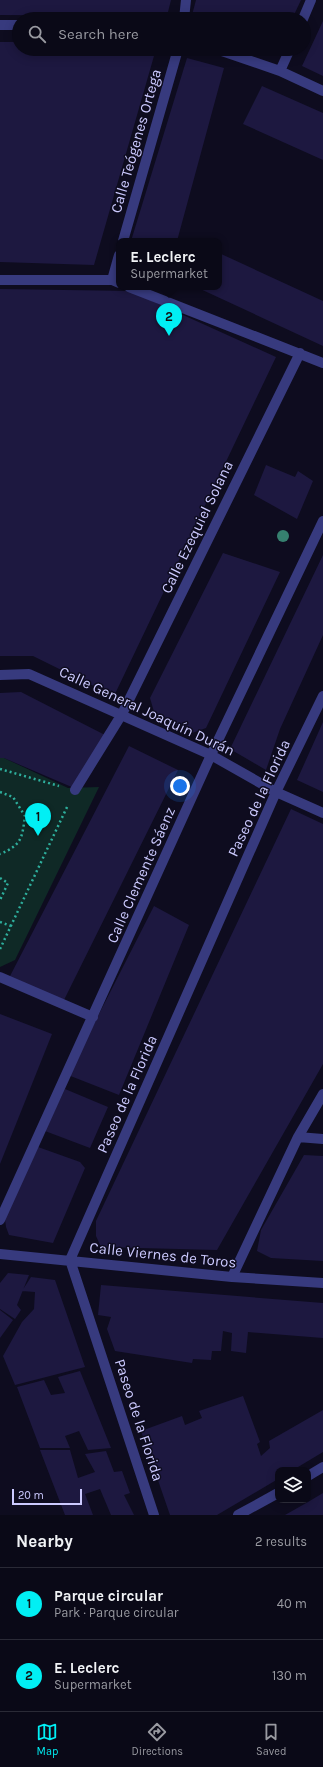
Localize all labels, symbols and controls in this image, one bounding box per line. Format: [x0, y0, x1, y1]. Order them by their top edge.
search box [12, 12, 311, 56]
icon: search [26, 23, 48, 45]
text: Search here [58, 25, 139, 43]
street label: Calle Teógenes Ortega [107, 67, 165, 215]
popup [116, 238, 222, 290]
text: E. Leclerc [130, 248, 196, 266]
text: Supermarket [130, 266, 208, 281]
pin: 2 [156, 303, 182, 336]
street label: Calle Ezequiel Solana [157, 458, 237, 596]
street label: Calle General Joaquín Durán [56, 662, 238, 760]
street label: Paseo de la Florida [224, 736, 294, 860]
your location [170, 776, 190, 796]
pin: 1 [25, 803, 51, 836]
street label: Calle Clemente Sáenz [103, 804, 179, 946]
street label: Paseo de la Florida [93, 1032, 161, 1156]
street label: Calle Viernes de Toros [89, 1238, 237, 1272]
street label: Paseo de la Florida [111, 1357, 167, 1483]
map controls [275, 1467, 311, 1503]
button: layers [275, 1467, 311, 1503]
scale bar [12, 1487, 82, 1506]
text: 20 m [18, 1489, 44, 1502]
text: Nearby [16, 1531, 73, 1551]
text: 2 results [255, 1534, 307, 1549]
text: Parque circular [54, 1587, 163, 1605]
text: 1 [27, 1596, 31, 1611]
text: 40 m [277, 1596, 307, 1611]
text: Park · Parque circular [54, 1605, 179, 1620]
text: E. Leclerc [54, 1659, 119, 1677]
text: 2 [25, 1668, 33, 1683]
text: 130 m [272, 1668, 307, 1683]
text: Supermarket [54, 1677, 132, 1692]
tab: Map [36, 1721, 58, 1758]
tab: Directions [131, 1721, 183, 1758]
tab: Saved [256, 1721, 287, 1758]

